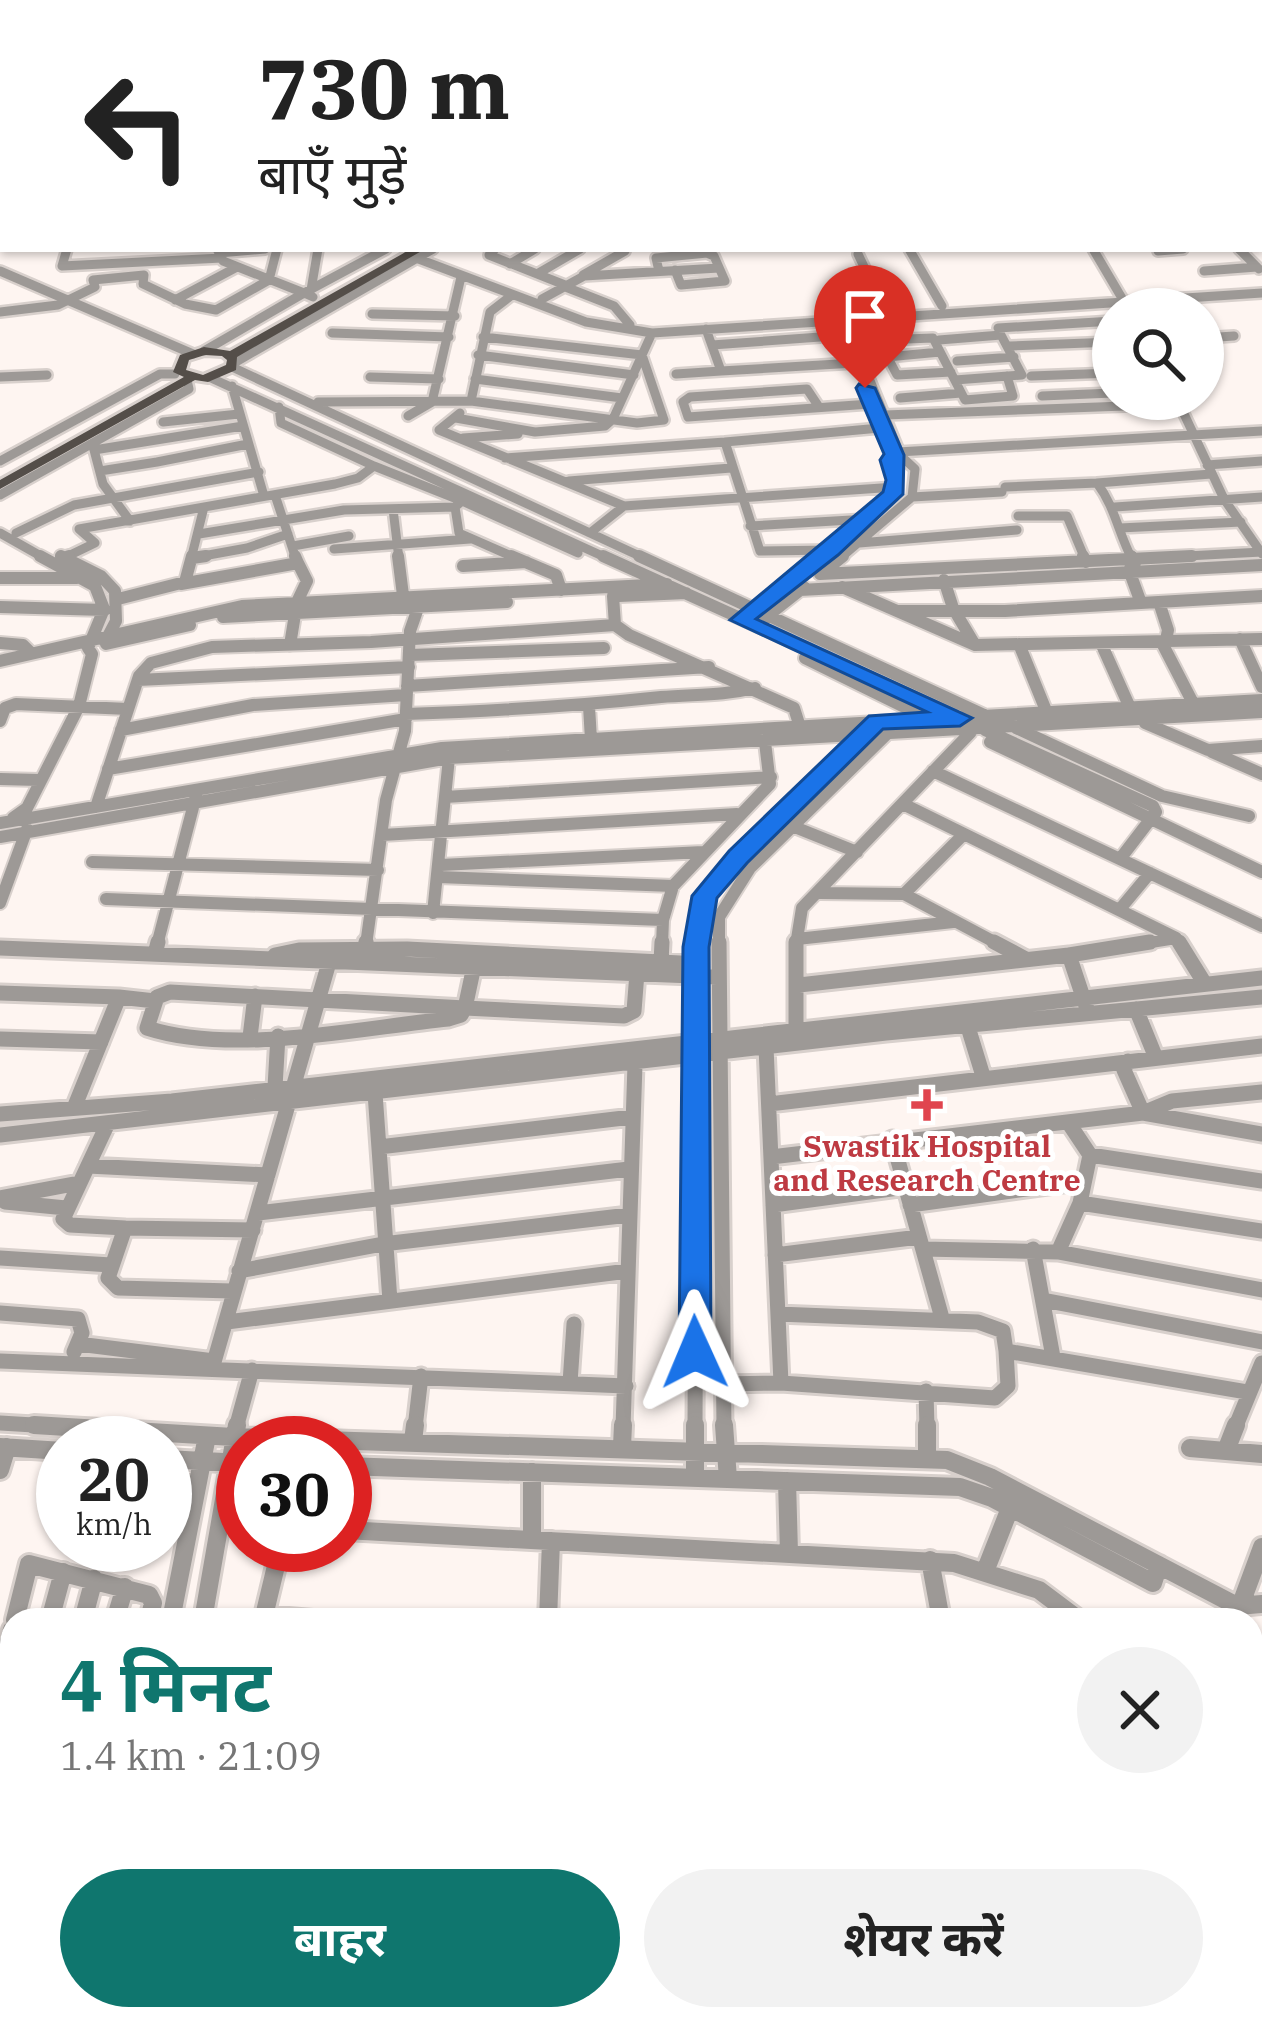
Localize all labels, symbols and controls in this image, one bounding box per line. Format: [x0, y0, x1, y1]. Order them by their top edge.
text: 730 m [258, 33, 510, 142]
icon: left [60, 48, 216, 204]
text: बाएँ मुड़ें [258, 139, 406, 209]
pin [814, 265, 916, 388]
icon: arrive [832, 283, 898, 349]
map controls [1092, 288, 1224, 420]
button: search [1092, 288, 1224, 420]
marker: Swastik Hospital and Research Centre [911, 1089, 943, 1121]
place label: Swastik Hospital and Research Centre [773, 1126, 1081, 1199]
position arrow [632, 1289, 758, 1415]
speed limit sign: 30 [216, 1416, 372, 1572]
text: 20 [78, 1439, 150, 1518]
text: km/h [76, 1504, 152, 1543]
text: 4 मिनट [60, 1638, 271, 1732]
button: close [1077, 1647, 1203, 1773]
text: 1.4 km · 21:09 [60, 1730, 322, 1781]
button: बाहर [60, 1869, 620, 2007]
button: शेयर करें [644, 1869, 1203, 2007]

